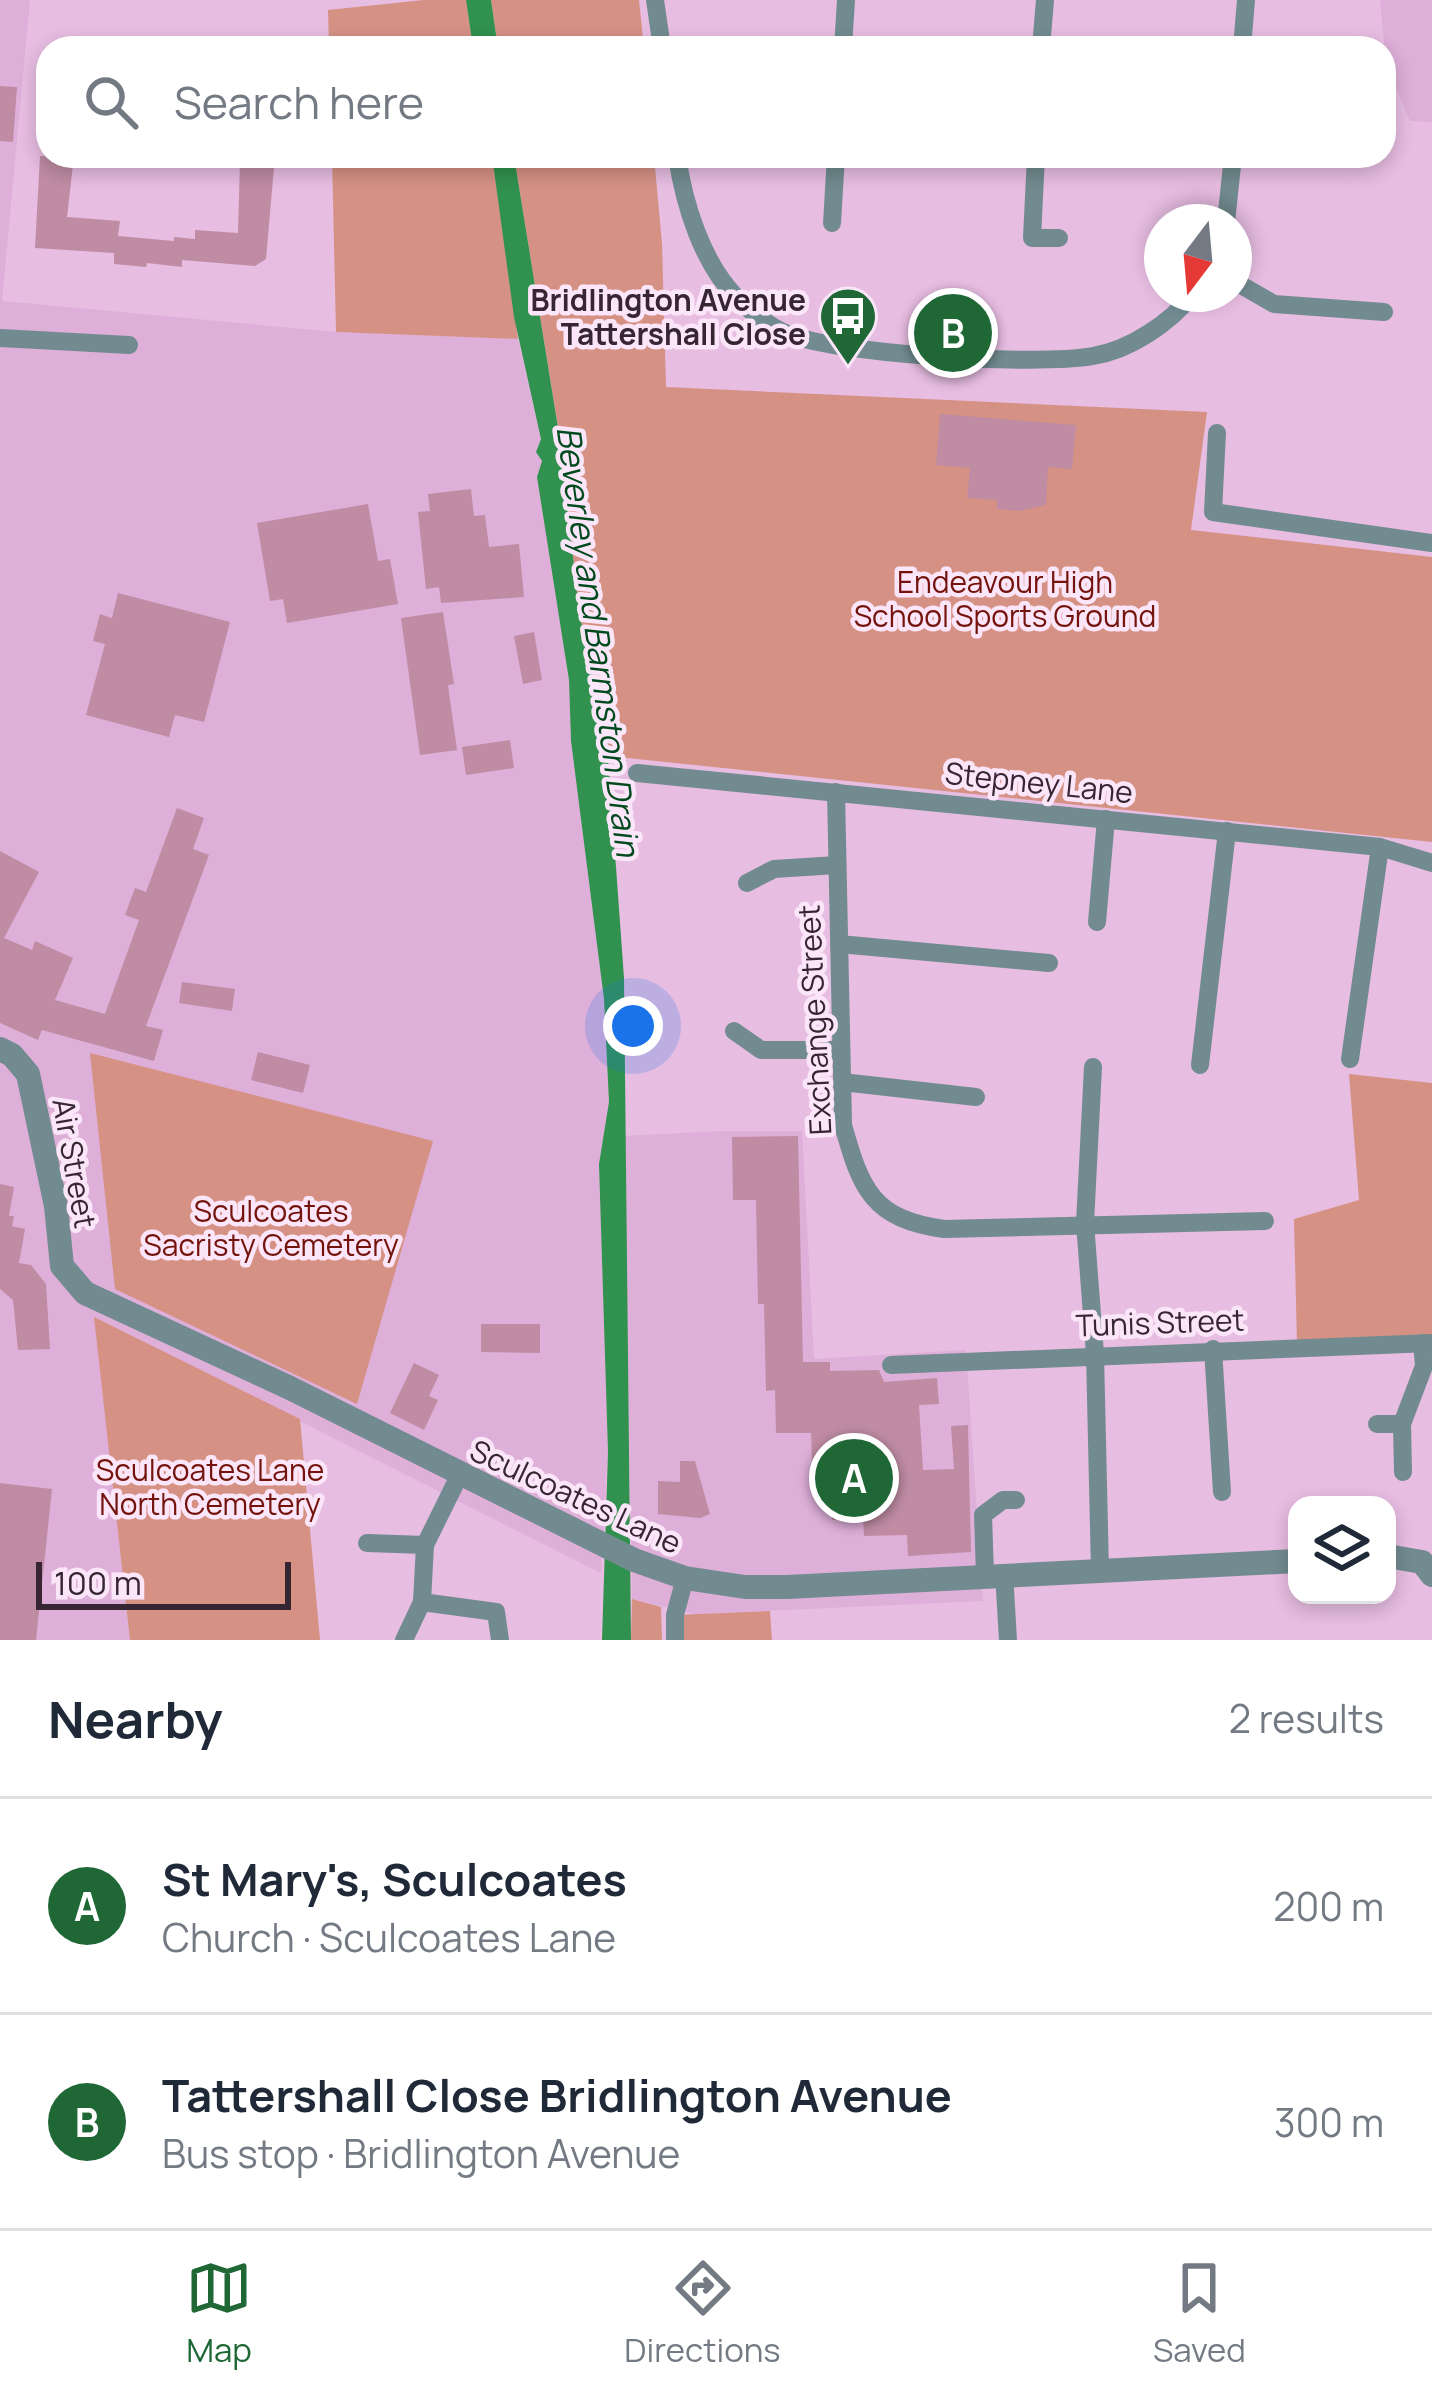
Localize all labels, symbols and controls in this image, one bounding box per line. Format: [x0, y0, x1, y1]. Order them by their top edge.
search box [36, 36, 1396, 168]
icon: search [78, 69, 144, 135]
text: Search here [174, 71, 424, 133]
north arrow [1144, 204, 1252, 312]
place label: Bridlington Avenue Tattershall Close [531, 279, 806, 354]
bus stop icon: Bridlington Avenue Tattershall Close [817, 285, 879, 367]
pin: B [914, 288, 992, 378]
water label: Beverley and Barmston Drain [547, 423, 652, 860]
park label: Endeavour High School Sports Ground [854, 561, 1156, 636]
street label: Stepney Lane [943, 752, 1135, 812]
street label: Exchange Street [787, 904, 841, 1136]
your location [603, 996, 663, 1056]
street label: Air Street [43, 1095, 107, 1231]
park label: Sculcoates Sacristy Cemetery [143, 1190, 399, 1265]
street label: Tunis Street [1075, 1299, 1245, 1345]
street label: Sculcoates Lane [464, 1429, 688, 1563]
pin: A [815, 1433, 893, 1523]
park label: Sculcoates Lane North Cemetery [96, 1449, 324, 1524]
map controls [1288, 1496, 1396, 1604]
button: layers [1288, 1496, 1396, 1604]
scale bar [36, 1556, 291, 1609]
text: 100 m [54, 1560, 142, 1605]
text: Nearby [48, 1684, 223, 1753]
text: 2 results [1229, 1691, 1384, 1745]
text: St Mary's, Sculcoates [162, 1848, 627, 1910]
text: A [74, 1879, 100, 1933]
text: 200 m [1273, 1879, 1384, 1933]
text: Church · Sculcoates Lane [162, 1910, 616, 1964]
text: Tattershall Close Bridlington Avenue [162, 2064, 952, 2126]
text: B [75, 2095, 99, 2149]
text: 300 m [1274, 2095, 1384, 2149]
text: Bus stop · Bridlington Avenue [162, 2126, 680, 2180]
tab: Map [186, 2255, 252, 2372]
tab: Directions [624, 2255, 781, 2372]
tab: Saved [1153, 2255, 1246, 2372]

